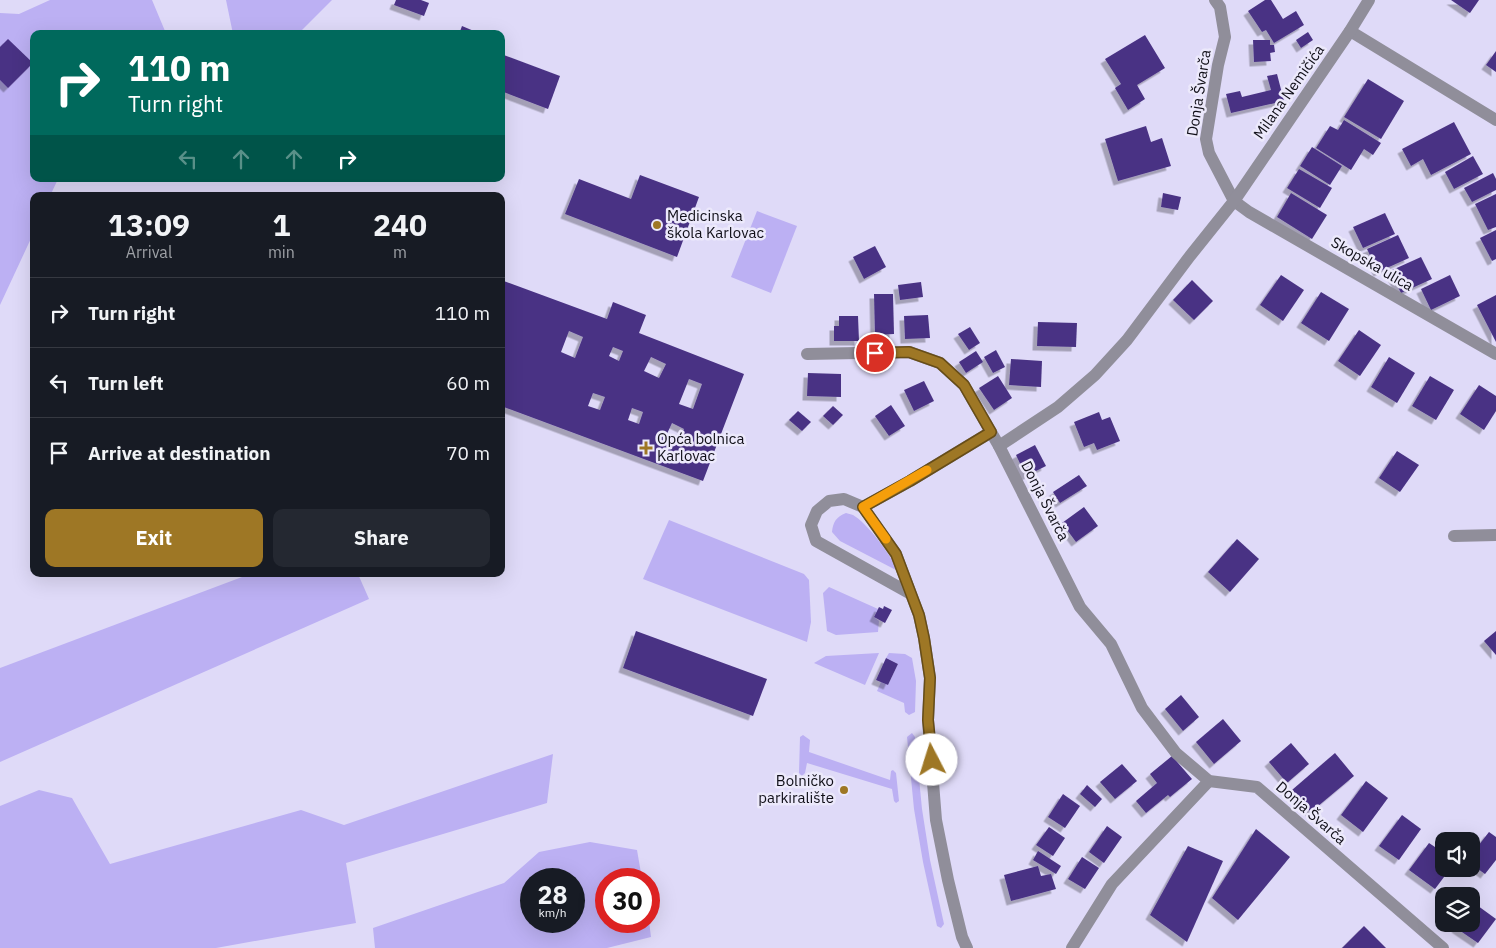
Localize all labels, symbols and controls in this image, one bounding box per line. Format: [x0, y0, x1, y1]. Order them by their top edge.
street label: Milana Nemičića [1249, 41, 1328, 142]
text: 110 m [128, 45, 231, 91]
street label: Donja Švarča [1182, 48, 1215, 137]
icon: right [45, 50, 110, 115]
text: Turn right [128, 89, 223, 118]
icon: left [174, 145, 202, 173]
icon: ahead [227, 145, 255, 173]
icon: ahead [280, 145, 308, 173]
icon: right [333, 145, 361, 173]
text: 13:09 [108, 205, 190, 244]
text: 1 [272, 205, 290, 244]
text: 240 [373, 205, 427, 244]
place label: Medicinska škola Karlovac [667, 206, 764, 242]
marker: Medicinska škola Karlovac [651, 219, 663, 231]
street label: Skopska ulica [1328, 232, 1417, 295]
text: Arrival [126, 242, 172, 262]
text: min [268, 242, 295, 262]
text: m [393, 242, 407, 262]
icon: right [45, 299, 73, 327]
text: Turn right [88, 301, 175, 325]
text: 110 m [435, 301, 490, 325]
pin [854, 332, 896, 374]
icon: arrive [861, 339, 889, 367]
icon: left [45, 369, 73, 397]
text: Turn left [88, 371, 164, 395]
text: 60 m [446, 371, 490, 395]
place label: Opća bolnica Karlovac [657, 429, 744, 465]
icon: arrive [45, 439, 73, 467]
text: Arrive at destination [88, 441, 271, 465]
text: 70 m [446, 441, 490, 465]
marker: Opća bolnica Karlovac [639, 441, 653, 455]
street label: Donja Švarča [1017, 458, 1074, 544]
button: Exit [45, 509, 263, 567]
button: Share [273, 509, 490, 567]
position arrow [905, 733, 957, 785]
place label: Bolničko parkiralište [758, 771, 834, 807]
street label: Donja Švarča [1272, 777, 1350, 848]
marker: Bolničko parkiralište [838, 784, 850, 796]
map controls [1435, 832, 1480, 932]
button: sound [1435, 832, 1480, 877]
speed limit sign: 30 [595, 868, 660, 933]
text: 28 [537, 878, 568, 911]
button: layers [1435, 887, 1480, 932]
text: km/h [538, 905, 567, 920]

